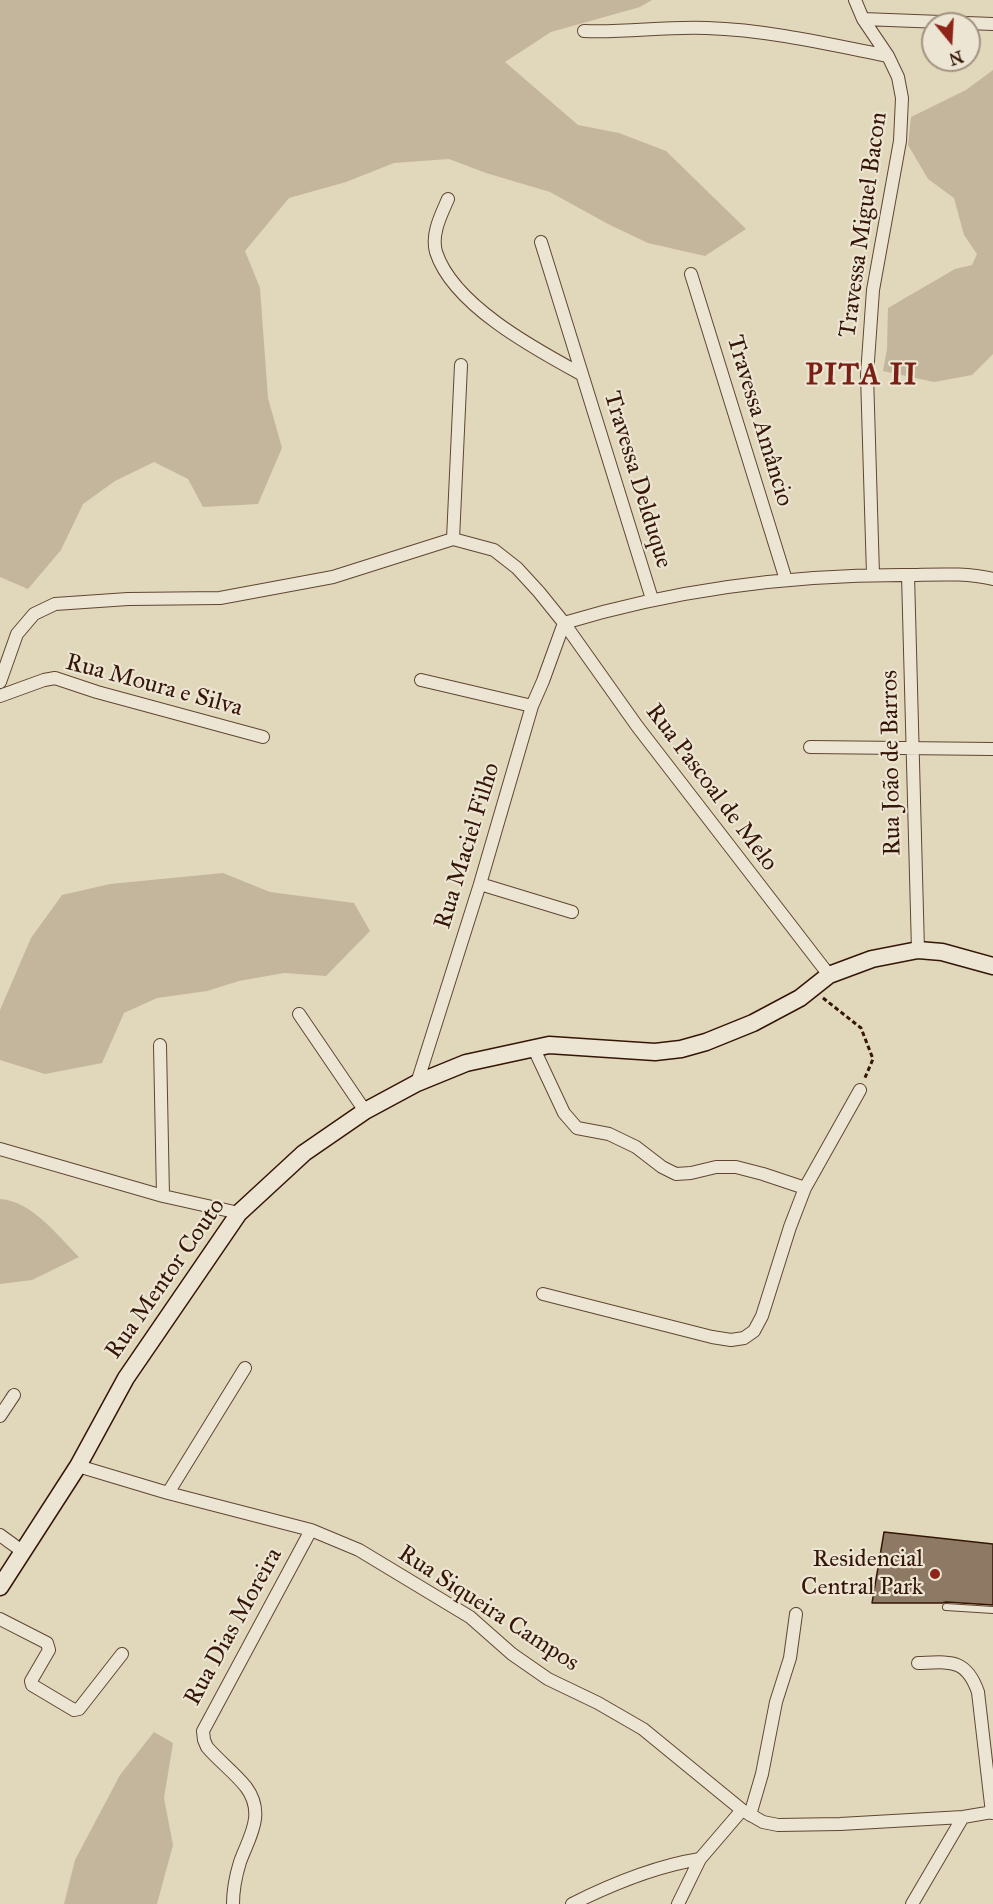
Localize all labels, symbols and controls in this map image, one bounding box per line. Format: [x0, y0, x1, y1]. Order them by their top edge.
north arrow [921, 12, 981, 72]
text: N [947, 47, 965, 69]
street label: Travessa Miguel Bacon [834, 110, 894, 340]
street label: Travessa Amâncio [719, 332, 799, 510]
district label: PITA II [806, 359, 918, 395]
street label: Travessa Delduque [596, 388, 678, 572]
street label: Rua Moura e Silva [62, 649, 246, 723]
street label: Rua João de Barros [876, 670, 908, 856]
street label: Rua Pascoal de Melo [639, 699, 783, 877]
street label: Rua Maciel Filho [429, 759, 507, 933]
street label: Rua Mentor Couto [100, 1193, 232, 1365]
street label: Rua Siqueira Campos [392, 1540, 584, 1678]
street label: Rua Dias Moreira [179, 1543, 289, 1711]
place label: Residencial Central Park [801, 1546, 923, 1602]
marker: Residencial Central Park [928, 1567, 942, 1581]

